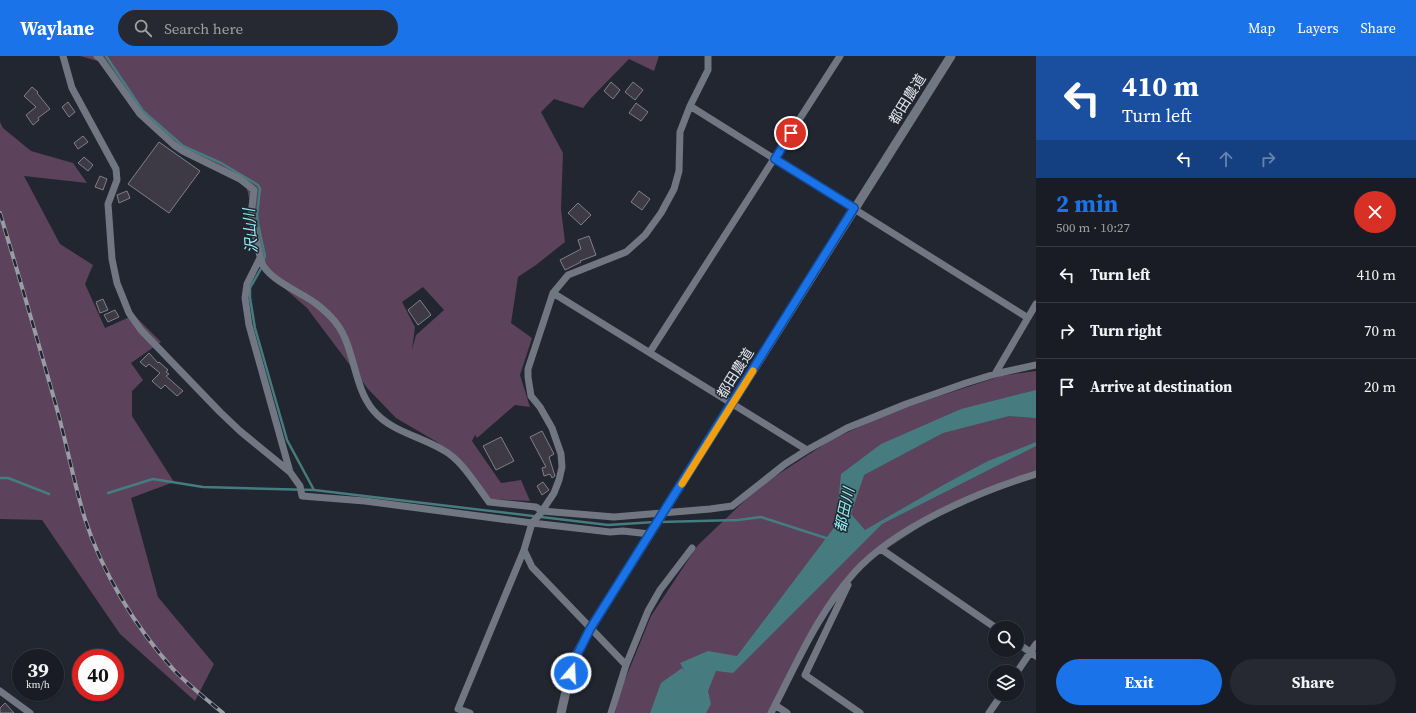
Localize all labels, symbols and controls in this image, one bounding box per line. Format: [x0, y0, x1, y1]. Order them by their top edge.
search box [118, 10, 398, 46]
text: Waylane [20, 15, 94, 41]
icon: search [132, 17, 154, 39]
text: Search here [164, 18, 243, 39]
text: Map [1248, 18, 1275, 38]
text: Layers [1297, 18, 1339, 38]
text: Share [1361, 18, 1396, 38]
text: 410 m [1122, 67, 1199, 105]
street label: 都田農道 [884, 70, 930, 128]
icon: left [1056, 72, 1108, 124]
text: Turn left [1122, 103, 1192, 128]
pin [774, 116, 808, 150]
icon: arrive [780, 122, 802, 144]
icon: left [1173, 148, 1195, 170]
icon: ahead [1215, 148, 1237, 170]
icon: right [1257, 148, 1279, 170]
text: 2 min [1056, 187, 1118, 220]
button: close [1354, 191, 1396, 233]
water label: 沢山川 [238, 206, 262, 254]
text: 500 m · 10:27 [1056, 219, 1130, 236]
icon: left [1056, 264, 1078, 286]
text: Turn left [1090, 264, 1150, 285]
text: 410 m [1356, 264, 1396, 285]
icon: right [1056, 320, 1078, 342]
text: Turn right [1090, 320, 1162, 341]
text: 70 m [1364, 320, 1396, 341]
street label: 都田農道 [712, 344, 758, 402]
icon: arrive [1056, 376, 1078, 398]
text: Arrive at destination [1090, 376, 1232, 397]
text: 20 m [1364, 376, 1396, 397]
water label: 都田川 [829, 484, 859, 534]
map controls [988, 621, 1024, 701]
button: search [988, 621, 1024, 657]
speed limit sign: 40 [72, 649, 124, 701]
position arrow [550, 652, 592, 694]
text: 39 [27, 656, 49, 684]
button: Exit [1056, 659, 1222, 705]
button: Share [1230, 659, 1396, 705]
button: layers [988, 665, 1024, 701]
text: km/h [26, 678, 50, 691]

